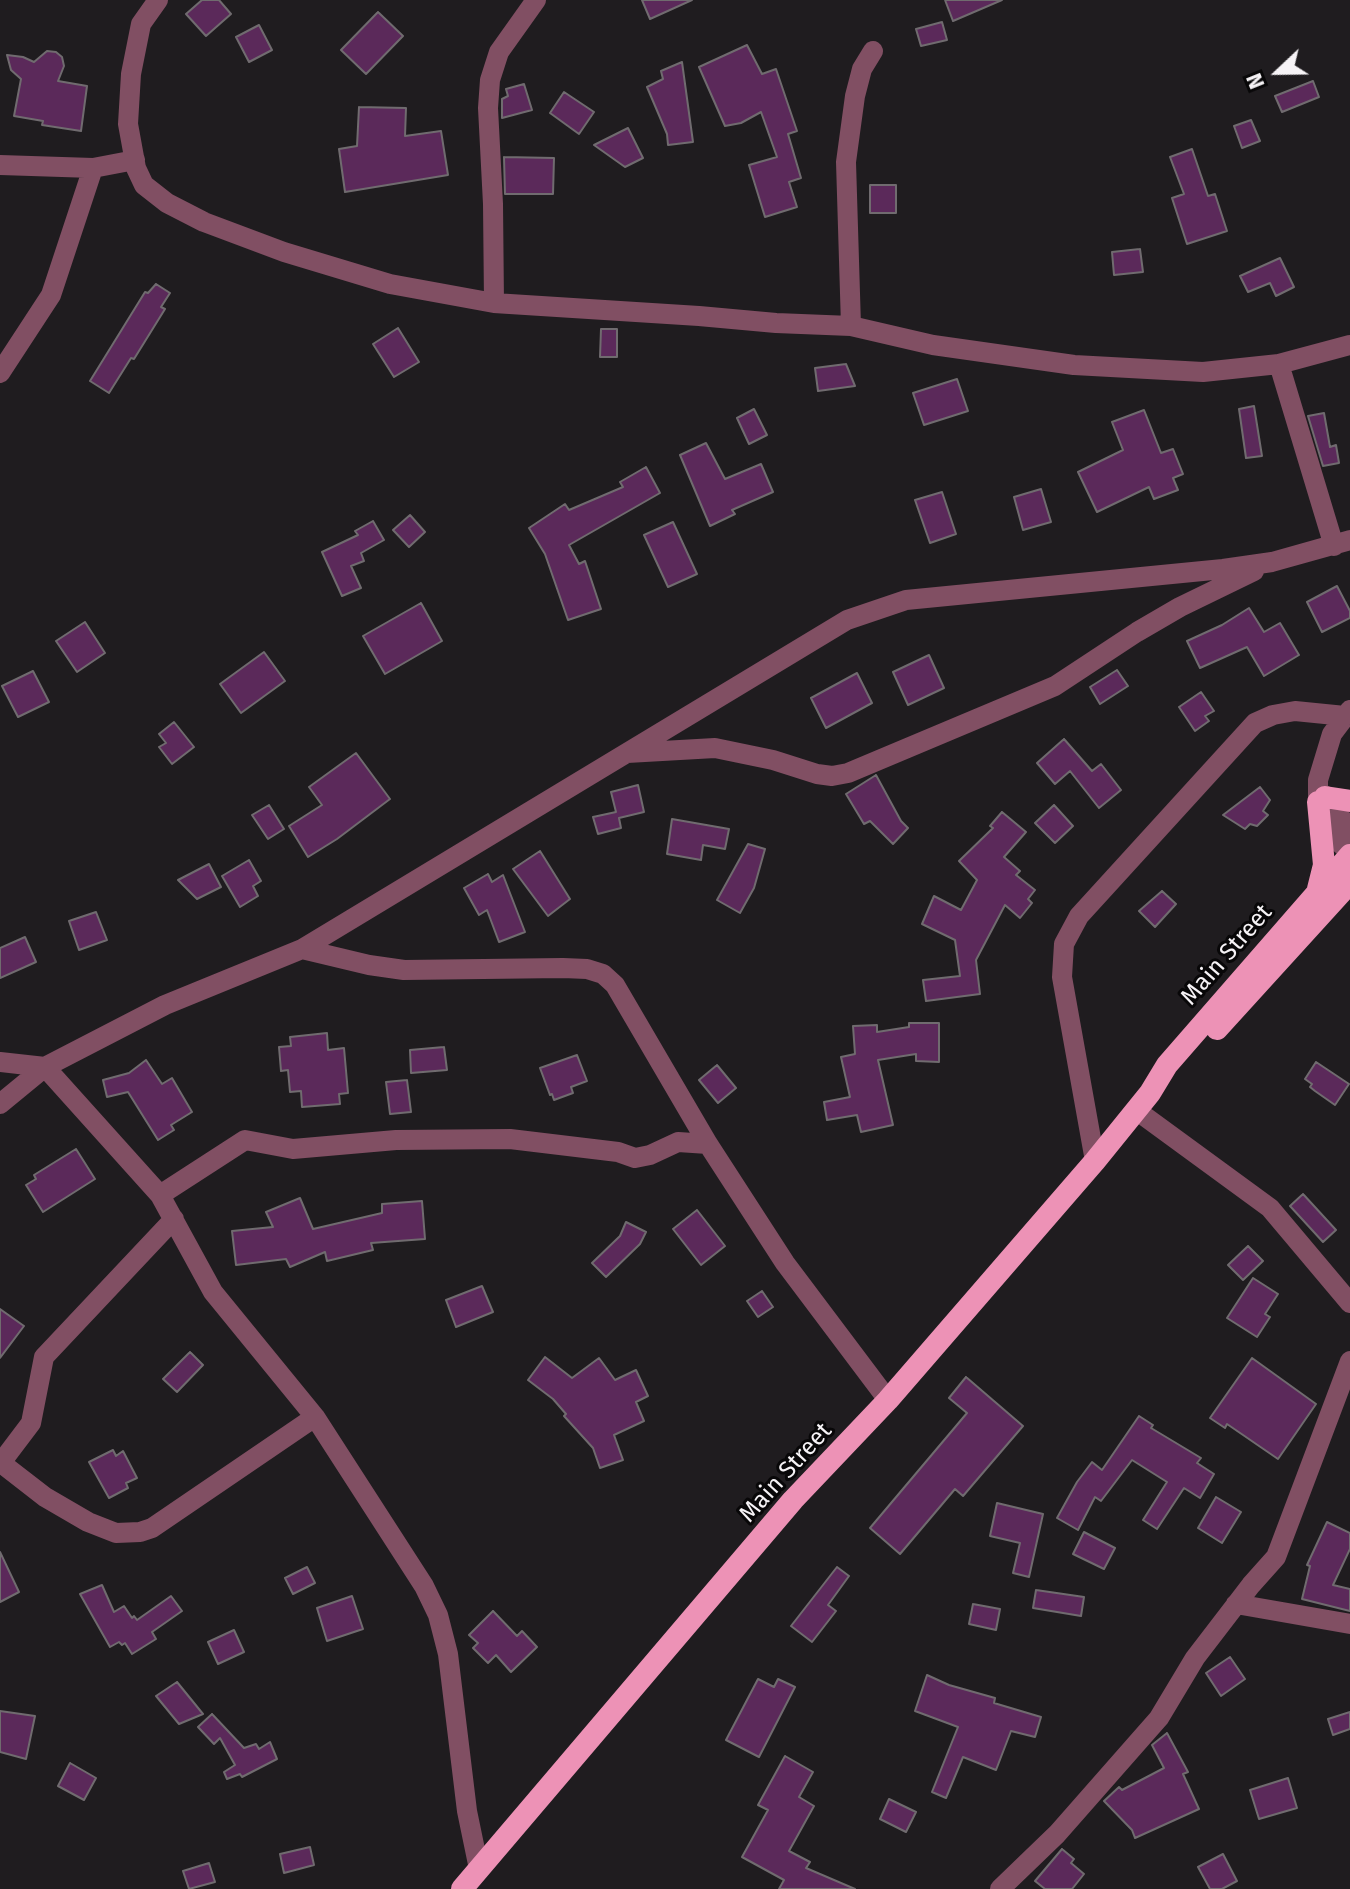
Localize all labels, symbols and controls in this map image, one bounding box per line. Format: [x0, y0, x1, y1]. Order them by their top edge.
north arrow [1238, 32, 1318, 112]
text: N [1240, 69, 1271, 93]
street label: Main Street [1175, 899, 1279, 1011]
street label: Main Street [734, 1417, 838, 1529]

